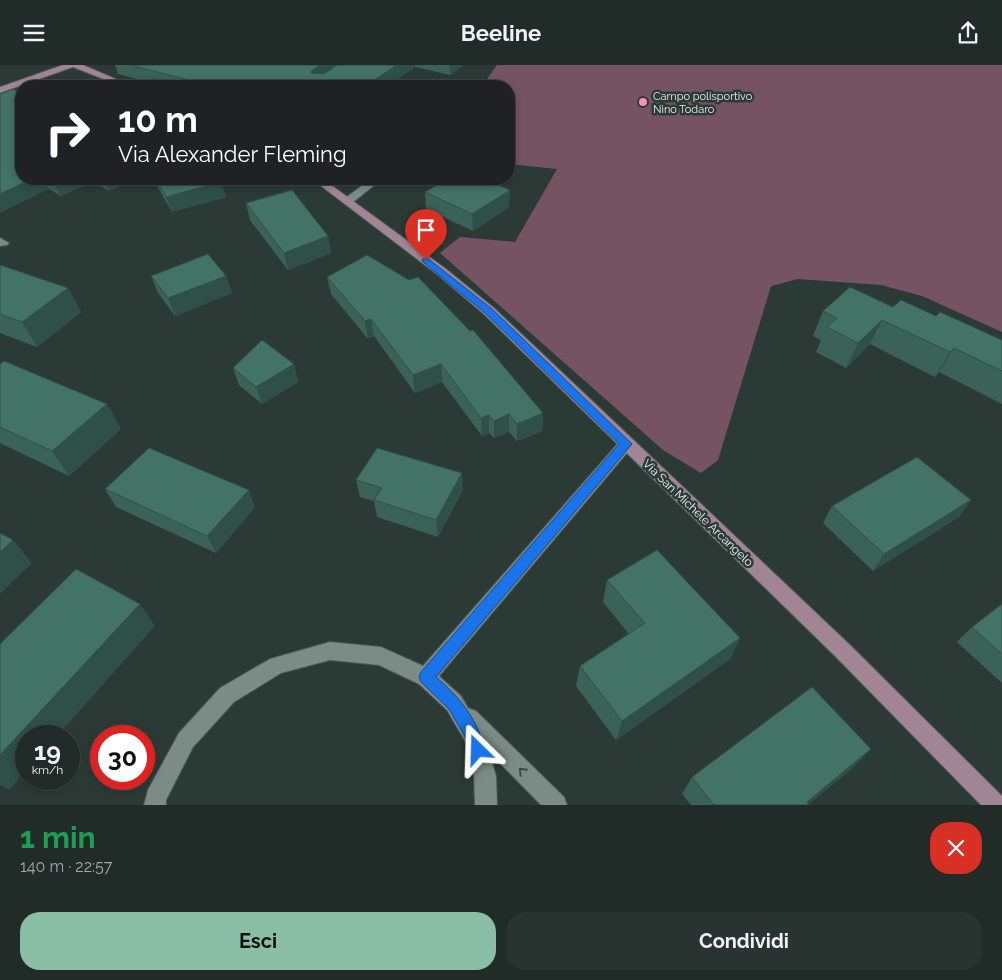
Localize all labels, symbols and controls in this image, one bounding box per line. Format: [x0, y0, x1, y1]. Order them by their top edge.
icon: menu [20, 19, 48, 47]
icon: share [954, 19, 982, 47]
text: Beeline [461, 20, 541, 46]
place label: Campo polisportivo Nino Todaro [653, 90, 753, 116]
marker: Campo polisportivo Nino Todaro [637, 96, 649, 108]
text: 10 m [118, 99, 198, 140]
icon: right [35, 100, 100, 165]
text: Via Alexander Fleming [118, 141, 347, 167]
pin [405, 209, 447, 260]
icon: arrive [412, 216, 440, 244]
street label: Via San Michele Arcangelo [640, 457, 756, 569]
position arrow [451, 723, 503, 775]
speed limit sign: 30 [90, 725, 155, 790]
text: 19 [34, 736, 61, 766]
text: km/h [32, 763, 63, 777]
one-way arrow [518, 767, 527, 776]
text: 1 min [20, 820, 96, 855]
button: close [930, 822, 982, 874]
text: 140 m · 22:57 [20, 857, 112, 876]
button: Esci [20, 912, 496, 970]
button: Condividi [506, 912, 982, 970]

